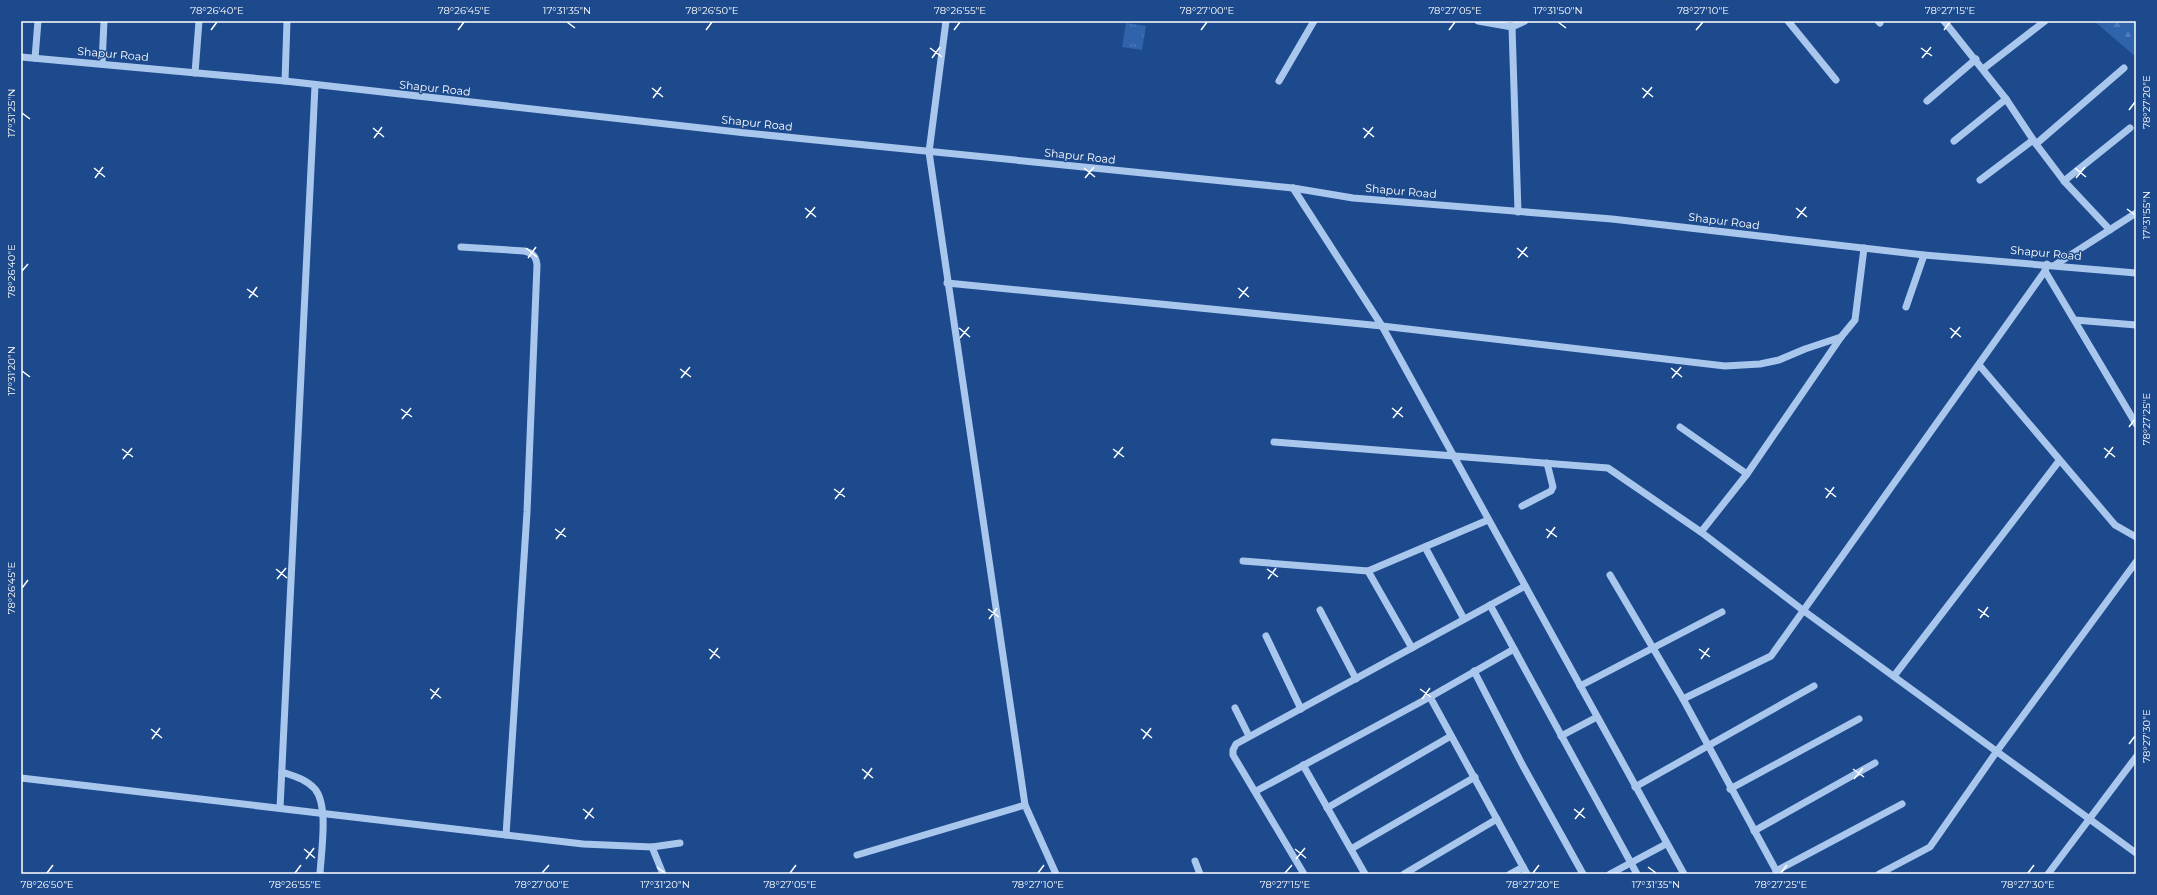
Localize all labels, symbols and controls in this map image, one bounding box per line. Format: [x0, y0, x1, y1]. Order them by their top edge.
text: 78°26'40"E [190, 4, 244, 17]
text: 78°26'45"E [438, 4, 491, 17]
text: 17°31'35"N [543, 4, 591, 17]
text: 78°26'50"E [685, 4, 739, 17]
text: 78°26'55"E [934, 4, 986, 17]
text: 78°27'00"E [1180, 4, 1234, 17]
text: 78°27'05"E [1428, 4, 1482, 17]
text: 17°31'50"N [1533, 4, 1583, 17]
text: 78°27'10"E [1677, 4, 1729, 17]
text: 78°27'15"E [1925, 4, 1976, 17]
street label: Shapur Road [77, 44, 149, 64]
text: 78°27'20"E [2140, 75, 2153, 129]
street label: Shapur Road [399, 77, 471, 99]
text: 17°31'25"N [5, 89, 18, 137]
street label: Shapur Road [721, 112, 793, 134]
street label: Shapur Road [1044, 145, 1116, 167]
street label: Shapur Road [1365, 181, 1437, 201]
text: 17°31'55"N [2140, 191, 2153, 239]
street label: Shapur Road [1688, 210, 1760, 232]
street label: Shapur Road [2010, 243, 2082, 263]
text: 78°26'40"E [5, 244, 18, 298]
text: 17°31'20"N [5, 346, 18, 396]
text: 78°27'25"E [2140, 392, 2153, 445]
text: 78°26'45"E [5, 561, 18, 614]
text: 78°27'30"E [2140, 709, 2153, 763]
text: 78°26'50"E [20, 878, 74, 891]
text: 78°26'55"E [269, 878, 321, 891]
text: 78°27'00"E [515, 878, 569, 891]
text: 17°31'20"N [640, 878, 690, 891]
text: 78°27'05"E [763, 878, 817, 891]
text: 78°27'10"E [1012, 878, 1064, 891]
text: 78°27'15"E [1260, 878, 1311, 891]
text: 78°27'20"E [1506, 878, 1560, 891]
text: 17°31'35"N [1632, 878, 1680, 891]
text: 78°27'25"E [1755, 878, 1808, 891]
text: 78°27'30"E [2001, 878, 2055, 891]

